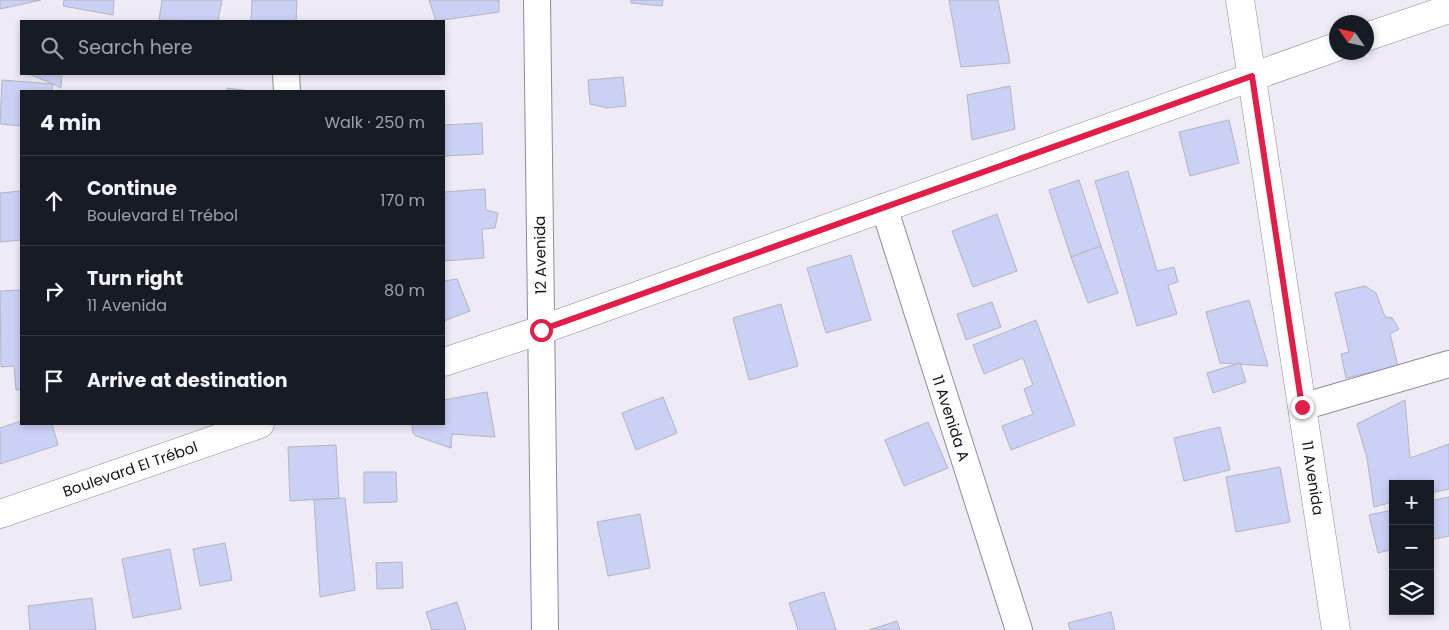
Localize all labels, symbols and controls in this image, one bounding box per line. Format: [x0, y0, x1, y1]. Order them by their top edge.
north arrow [1329, 15, 1374, 60]
search box [20, 20, 445, 75]
icon: search [38, 34, 66, 62]
text: Search here [78, 34, 192, 61]
text: 4 min [40, 108, 101, 137]
text: Walk · 250 m [324, 111, 425, 134]
text: Continue [87, 175, 177, 202]
icon: ahead [40, 187, 68, 215]
text: 170 m [380, 189, 425, 212]
text: Boulevard El Trébol [87, 204, 238, 227]
street label: 12 Avenida [529, 215, 551, 295]
text: Turn right [87, 265, 183, 292]
icon: right [40, 277, 68, 305]
text: 80 m [384, 279, 425, 302]
text: 11 Avenida [87, 294, 167, 317]
route start [530, 319, 553, 342]
icon: arrive [40, 367, 68, 395]
text: Arrive at destination [87, 367, 288, 394]
street label: 11 Avenida A [927, 372, 975, 464]
route end [1291, 396, 1314, 419]
street label: Boulevard El Trébol [60, 436, 200, 502]
street label: 11 Avenida [1297, 439, 1329, 517]
map controls [1389, 480, 1434, 615]
button: + [1389, 480, 1434, 525]
button: − [1389, 525, 1434, 570]
button: layers [1389, 570, 1434, 615]

